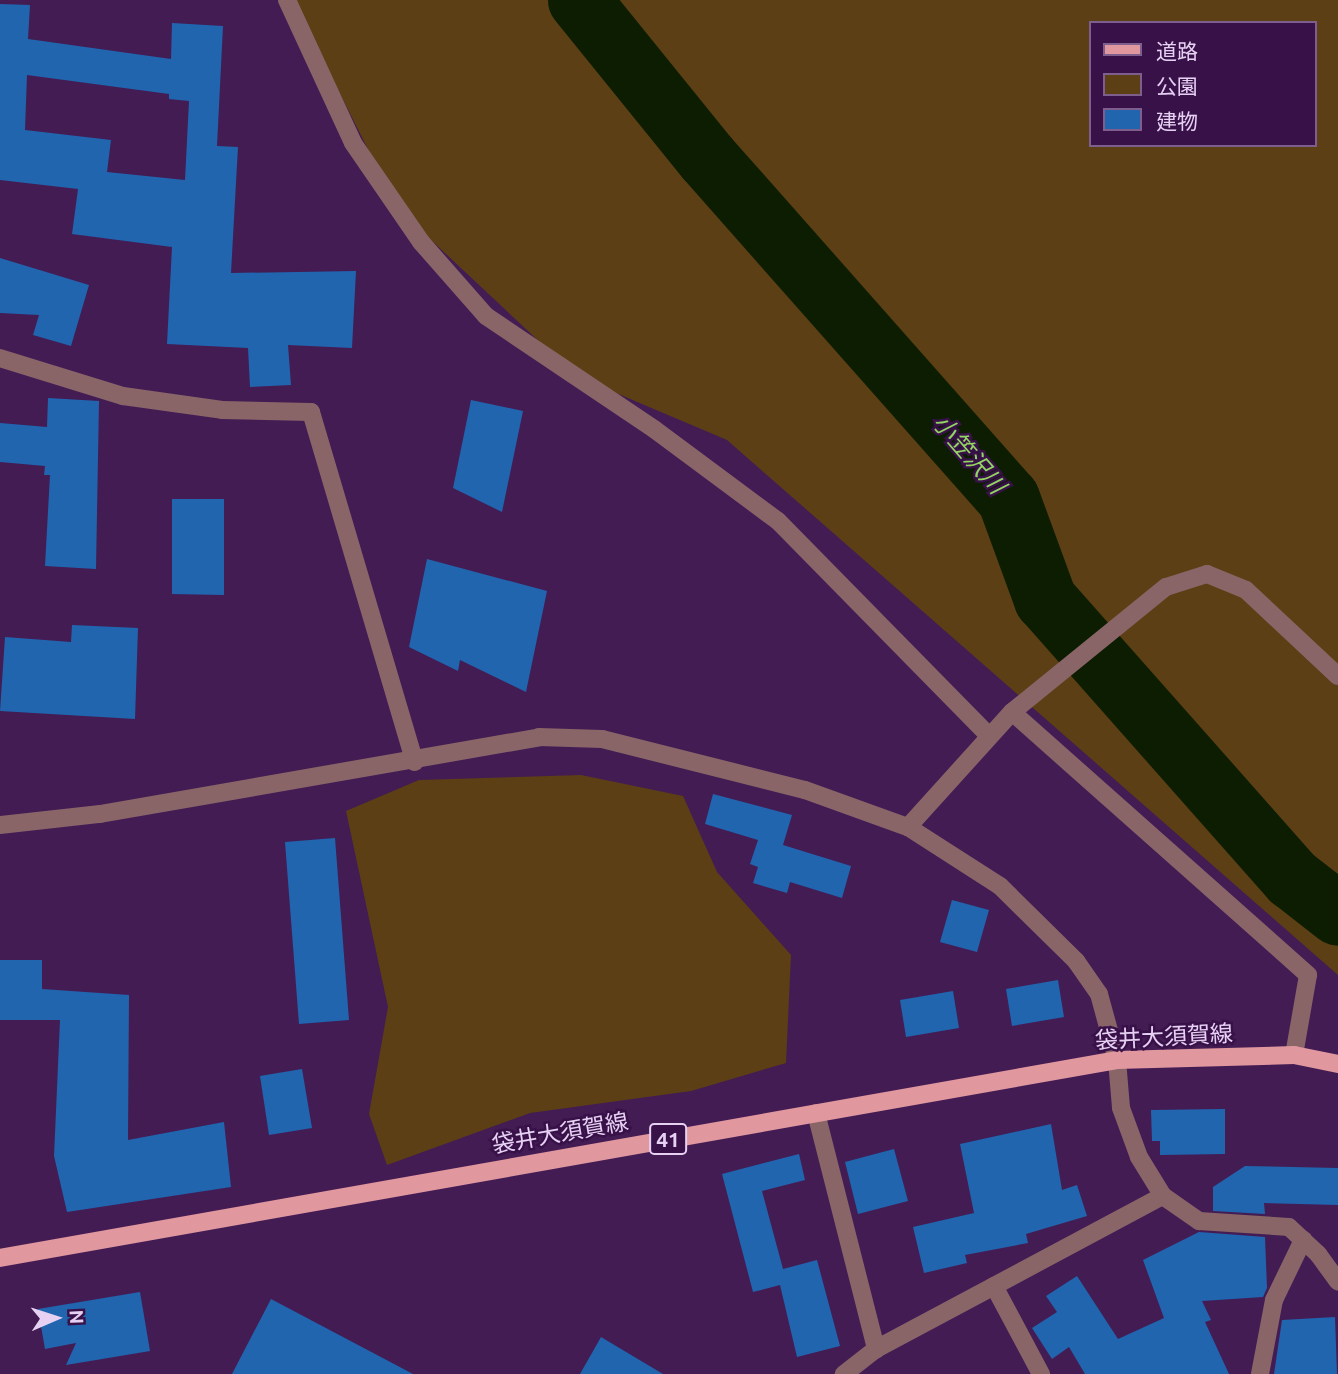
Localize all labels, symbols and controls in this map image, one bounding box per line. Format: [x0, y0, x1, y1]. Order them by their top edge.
legend [1090, 21, 1317, 147]
text: 道路 [1156, 39, 1198, 63]
text: 公園 [1156, 74, 1198, 98]
text: 建物 [1156, 109, 1198, 133]
water label: 小笠沢川 [927, 408, 1011, 500]
street label: 袋井大須賀線 [1094, 1020, 1234, 1054]
street label: 袋井大須賀線 [490, 1107, 630, 1159]
road number: 41 [649, 1122, 687, 1156]
north arrow [21, 1283, 91, 1353]
text: N [66, 1309, 88, 1325]

